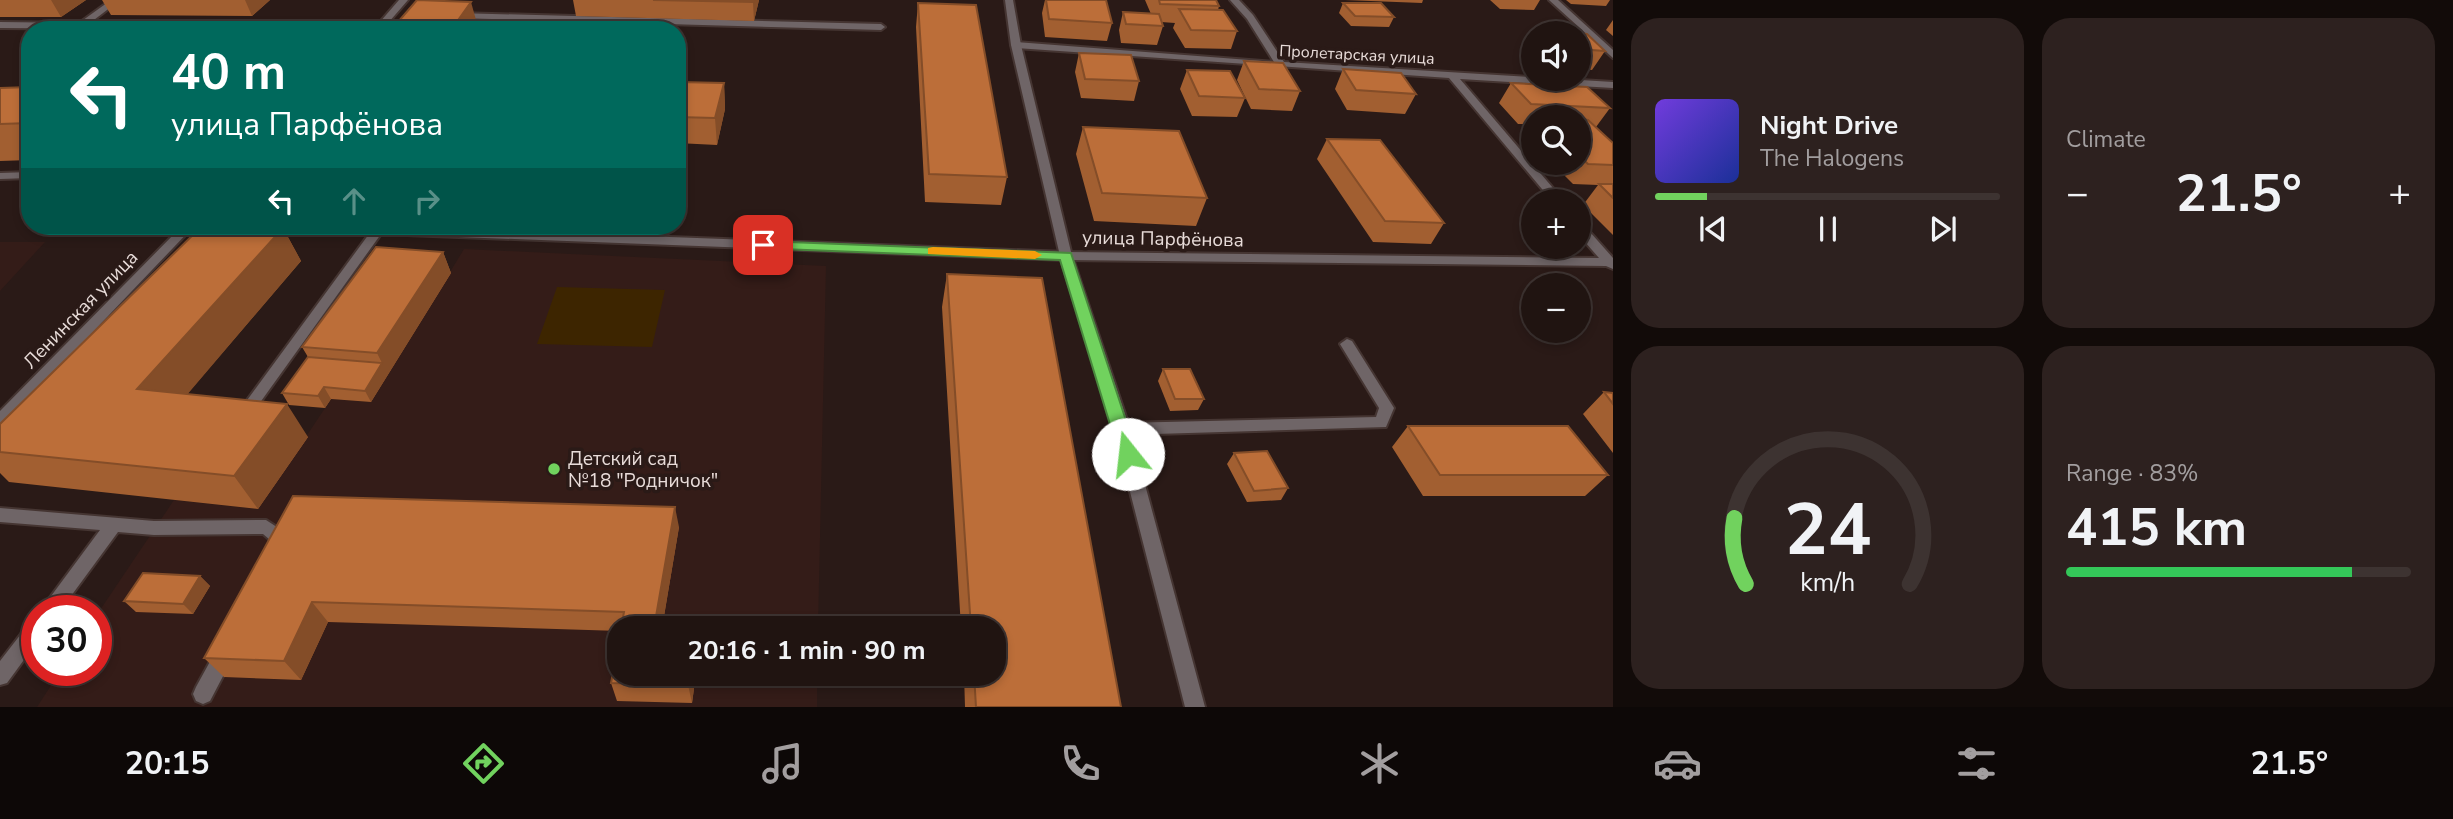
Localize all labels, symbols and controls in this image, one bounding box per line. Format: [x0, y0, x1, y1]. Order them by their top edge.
map controls [1521, 21, 1591, 343]
button: sound [1521, 21, 1591, 91]
text: 40 m [171, 39, 286, 106]
street label: Пролетарская улица [1279, 40, 1435, 70]
icon: left [56, 49, 147, 140]
text: улица Парфёнова [171, 103, 443, 146]
button: search [1521, 105, 1591, 175]
text: Night Drive [1760, 108, 1898, 143]
text: Climate [2066, 124, 2146, 155]
text: The Halogens [1760, 143, 1904, 174]
text: 21.5° [2175, 158, 2302, 229]
text: − [2066, 168, 2089, 219]
text: + [2388, 168, 2411, 219]
icon: left [262, 182, 300, 220]
icon: ahead [335, 182, 373, 220]
icon: right [408, 182, 446, 220]
button: + [1521, 189, 1591, 259]
icon: previous [1694, 210, 1732, 248]
icon: pause [1809, 210, 1847, 248]
icon: next [1924, 210, 1962, 248]
pin [733, 215, 793, 275]
street label: улица Парфёнова [1082, 225, 1244, 253]
icon: arrive [744, 226, 782, 264]
street label: Ленинская улица [17, 245, 144, 375]
button: − [1521, 273, 1591, 343]
position arrow [1091, 417, 1165, 491]
place label: Детский сад №18 "Родничок" [568, 446, 718, 494]
text: Range · 83% [2066, 458, 2198, 489]
marker: Детский сад №18 "Родничок" [546, 461, 562, 477]
text: 24 [1784, 480, 1871, 580]
text: 415 km [2066, 492, 2247, 563]
text: km/h [1800, 565, 1855, 599]
speed limit sign: 30 [21, 595, 112, 686]
text: 20:16 · 1 min · 90 m [687, 633, 926, 668]
icon: directions [459, 739, 508, 788]
icon: music [758, 739, 807, 788]
icon: phone [1056, 739, 1105, 788]
icon: climate [1355, 739, 1404, 788]
icon: car [1653, 739, 1702, 788]
icon: filters [1952, 739, 2001, 788]
text: 20:15 [125, 742, 210, 785]
text: 21.5° [2250, 742, 2328, 785]

